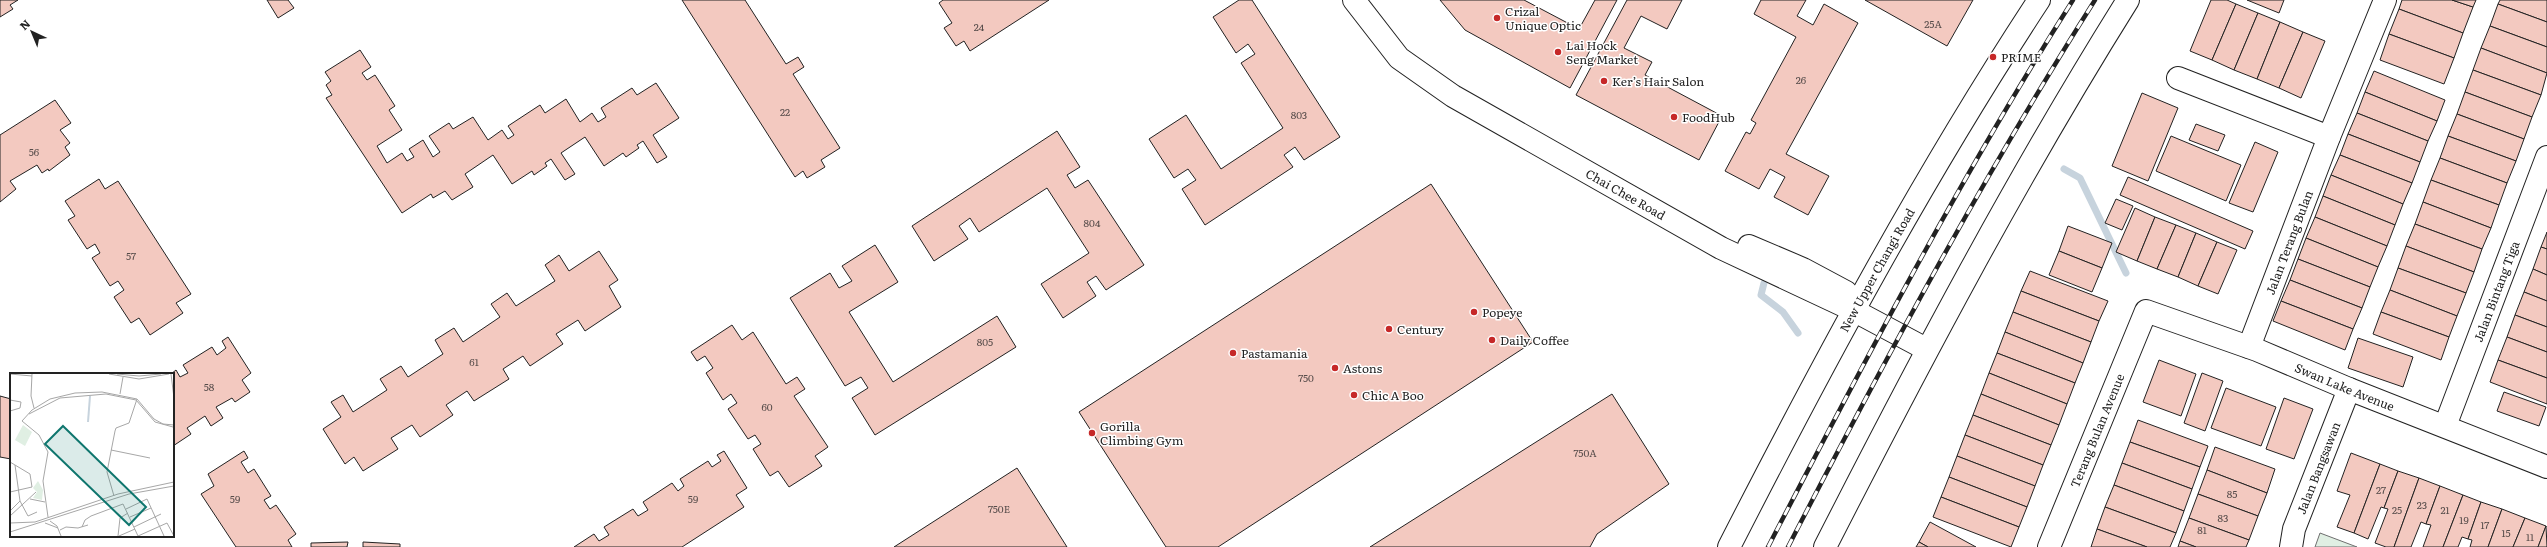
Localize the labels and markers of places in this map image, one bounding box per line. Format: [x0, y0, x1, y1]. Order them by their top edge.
place label: Crizal Unique Optic [1505, 2, 1581, 34]
marker: Crizal Unique Optic [1492, 13, 1502, 23]
place label: Lai Hock Seng Market [1566, 36, 1638, 68]
marker: Lai Hock Seng Market [1553, 47, 1563, 57]
place label: PRIME [2001, 48, 2042, 66]
marker: PRIME [1988, 52, 1998, 62]
place label: Ker’s Hair Salon [1612, 72, 1704, 90]
marker: Ker’s Hair Salon [1599, 76, 1609, 86]
place label: FoodHub [1682, 108, 1735, 126]
marker: FoodHub [1669, 112, 1679, 122]
place label: Popeye [1482, 303, 1522, 321]
marker: Popeye [1469, 307, 1479, 317]
place label: Century [1397, 320, 1444, 338]
marker: Century [1384, 324, 1394, 334]
place label: Daily Coffee [1500, 331, 1569, 349]
marker: Daily Coffee [1487, 335, 1497, 345]
place label: Pastamania [1241, 344, 1308, 362]
marker: Pastamania [1228, 348, 1238, 358]
place label: Astons [1343, 359, 1383, 377]
marker: Astons [1330, 363, 1340, 373]
place label: Chic A Boo [1362, 386, 1424, 404]
marker: Chic A Boo [1349, 390, 1359, 400]
place label: Gorilla Climbing Gym [1100, 417, 1184, 449]
marker: Gorilla Climbing Gym [1087, 428, 1097, 438]

